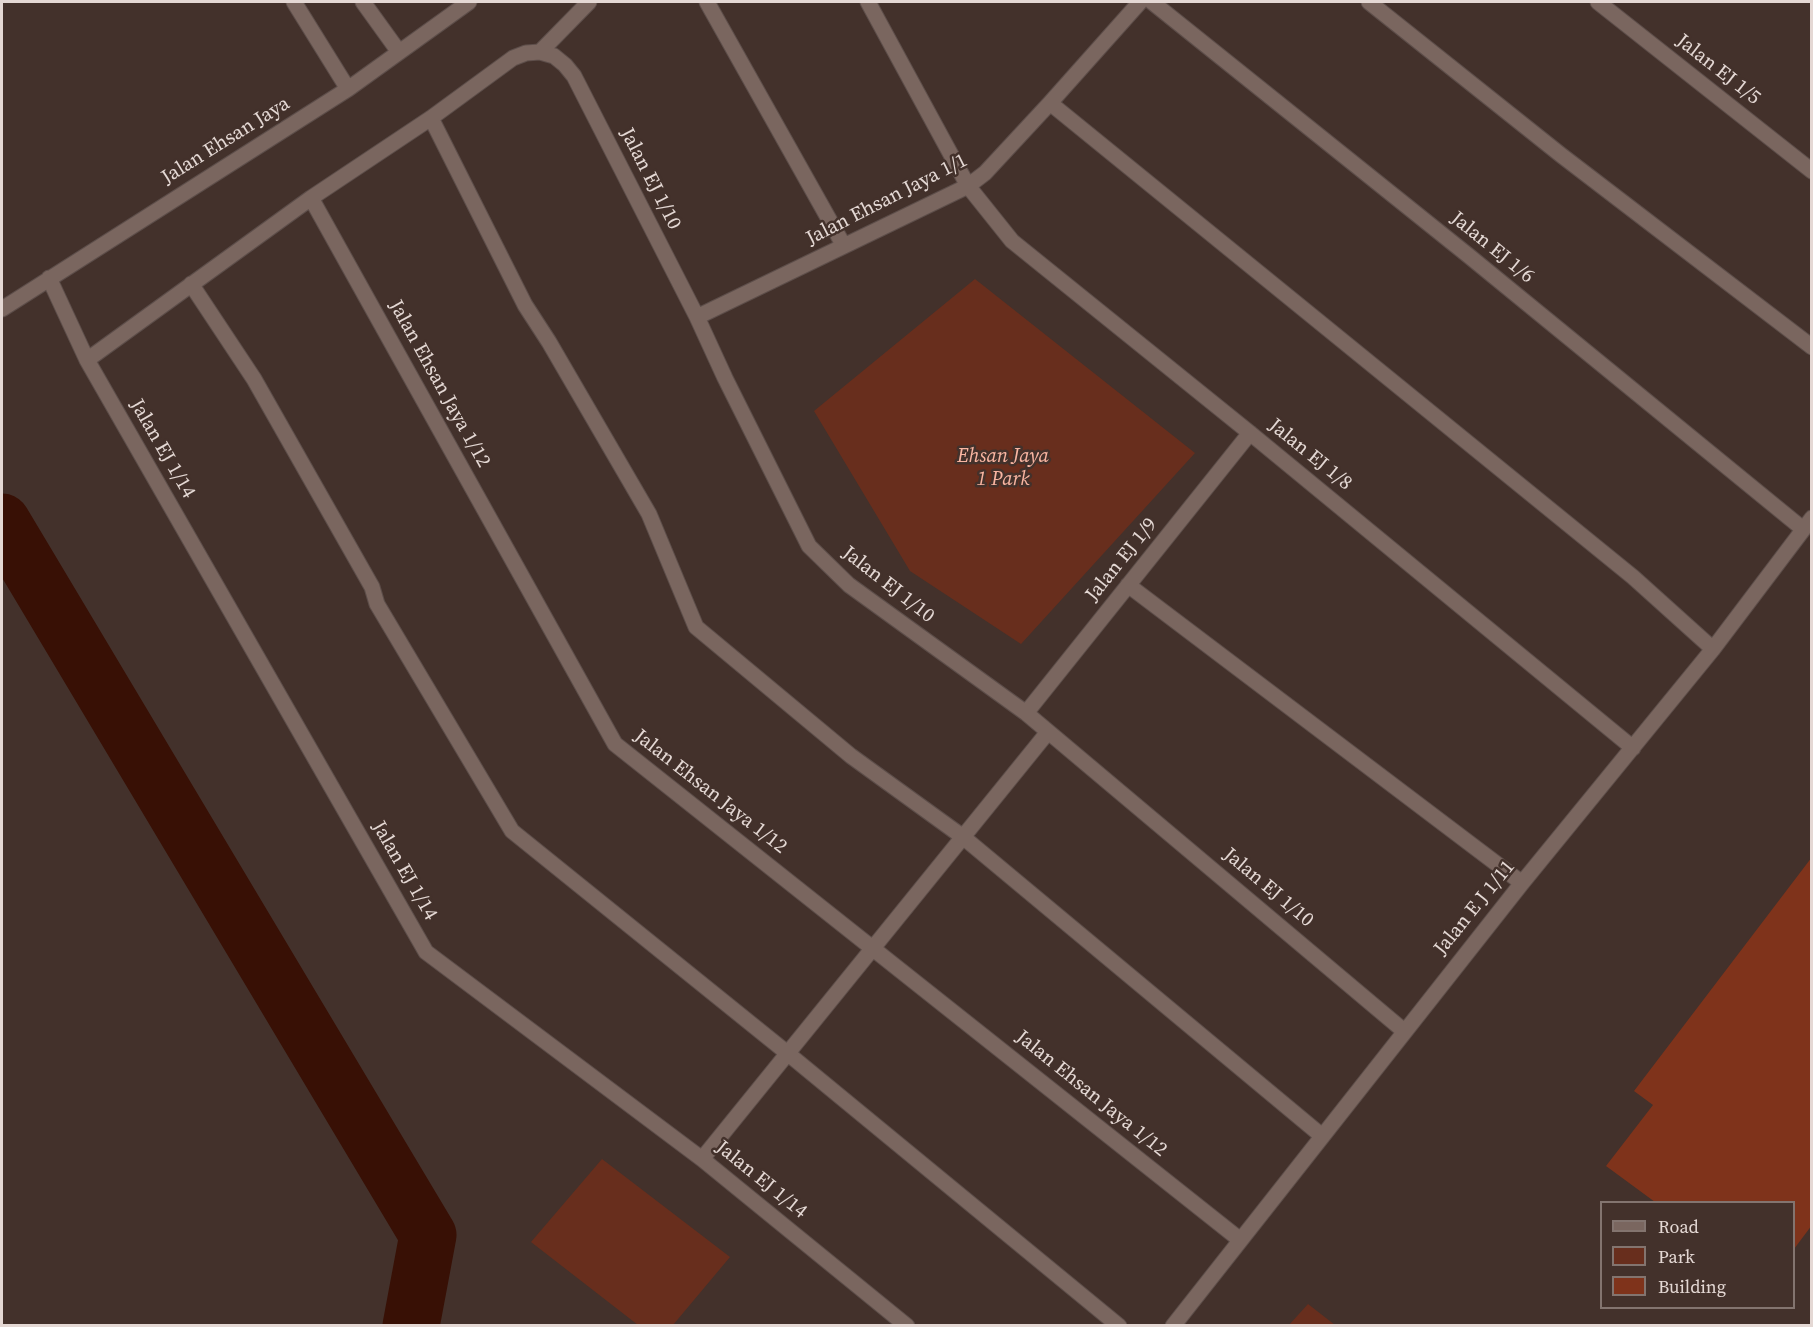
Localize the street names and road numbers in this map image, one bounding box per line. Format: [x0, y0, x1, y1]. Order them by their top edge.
street label: Jalan EJ 1/5 [1671, 30, 1765, 110]
street label: Jalan Ehsan Jaya [158, 92, 294, 190]
street label: Jalan EJ 1/10 [614, 124, 686, 234]
street label: Jalan Ehsan Jaya 1/1 [802, 149, 972, 251]
street label: Jalan EJ 1/6 [1445, 207, 1539, 289]
street label: Jalan Ehsan Jaya 1/12 [383, 296, 495, 472]
street label: Jalan EJ 1/14 [124, 395, 200, 503]
street label: Jalan EJ 1/8 [1263, 414, 1357, 496]
street label: Jalan EJ 1/9 [1081, 513, 1163, 607]
street label: Jalan EJ 1/10 [837, 542, 939, 628]
street label: Jalan Ehsan Jaya 1/12 [629, 725, 791, 859]
street label: Jalan EJ 1/14 [366, 817, 442, 925]
street label: Jalan EJ 1/10 [1218, 843, 1318, 933]
street label: Jalan E J 1/11 [1429, 856, 1521, 960]
street label: Jalan Ehsan Jaya 1/12 [1011, 1026, 1171, 1162]
street label: Jalan EJ 1/14 [710, 1136, 812, 1224]

